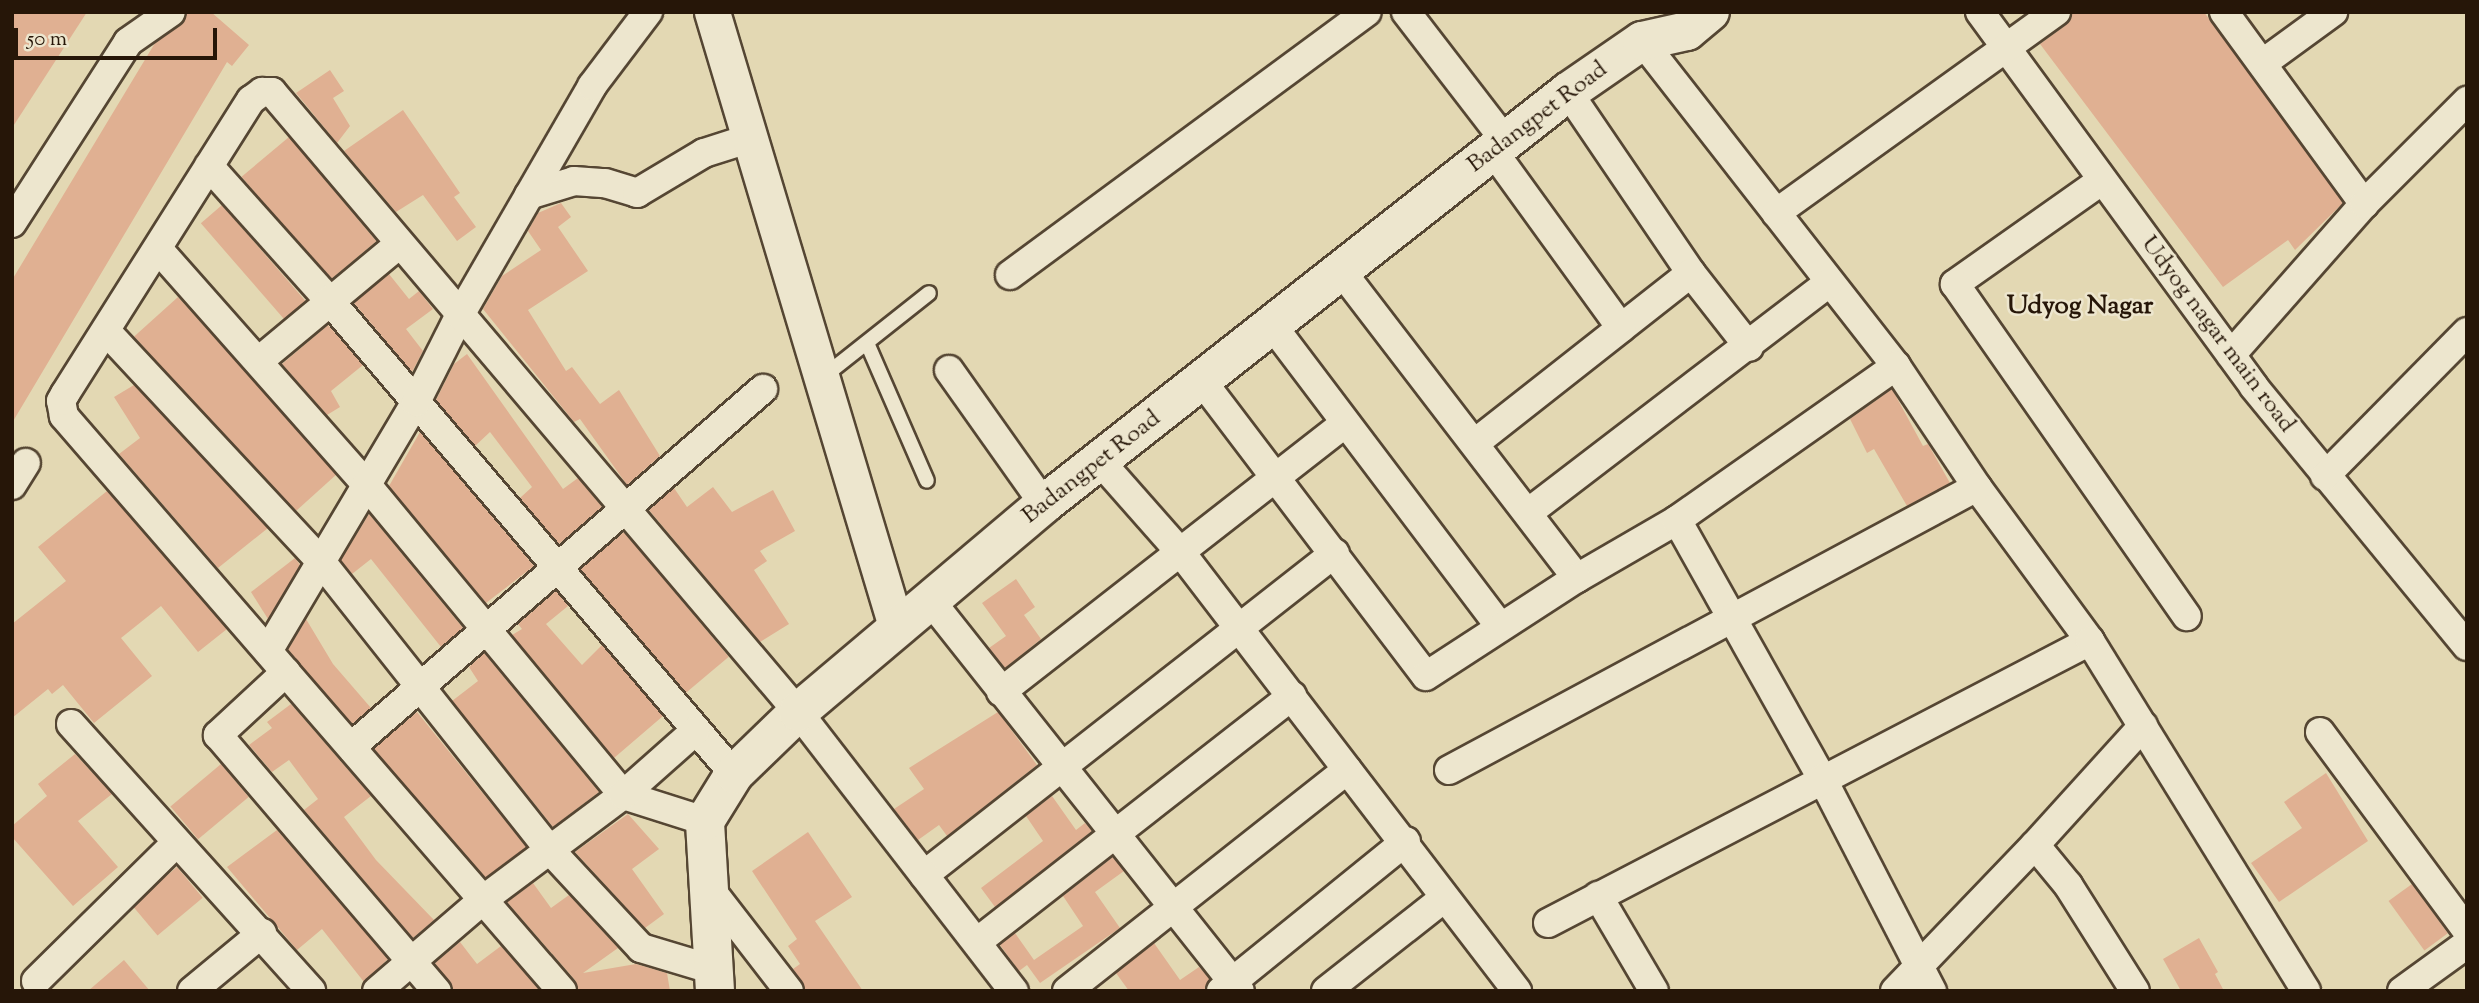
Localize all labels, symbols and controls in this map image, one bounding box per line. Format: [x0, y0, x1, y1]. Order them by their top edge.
scale bar [18, 14, 220, 58]
text: 50 m [27, 25, 67, 55]
street label: Badangpet Road [1462, 56, 1614, 180]
street label: Udyog nagar main road [2134, 231, 2300, 439]
district label: Udyog Nagar [2007, 291, 2153, 323]
street label: Badangpet Road [1017, 405, 1167, 531]

